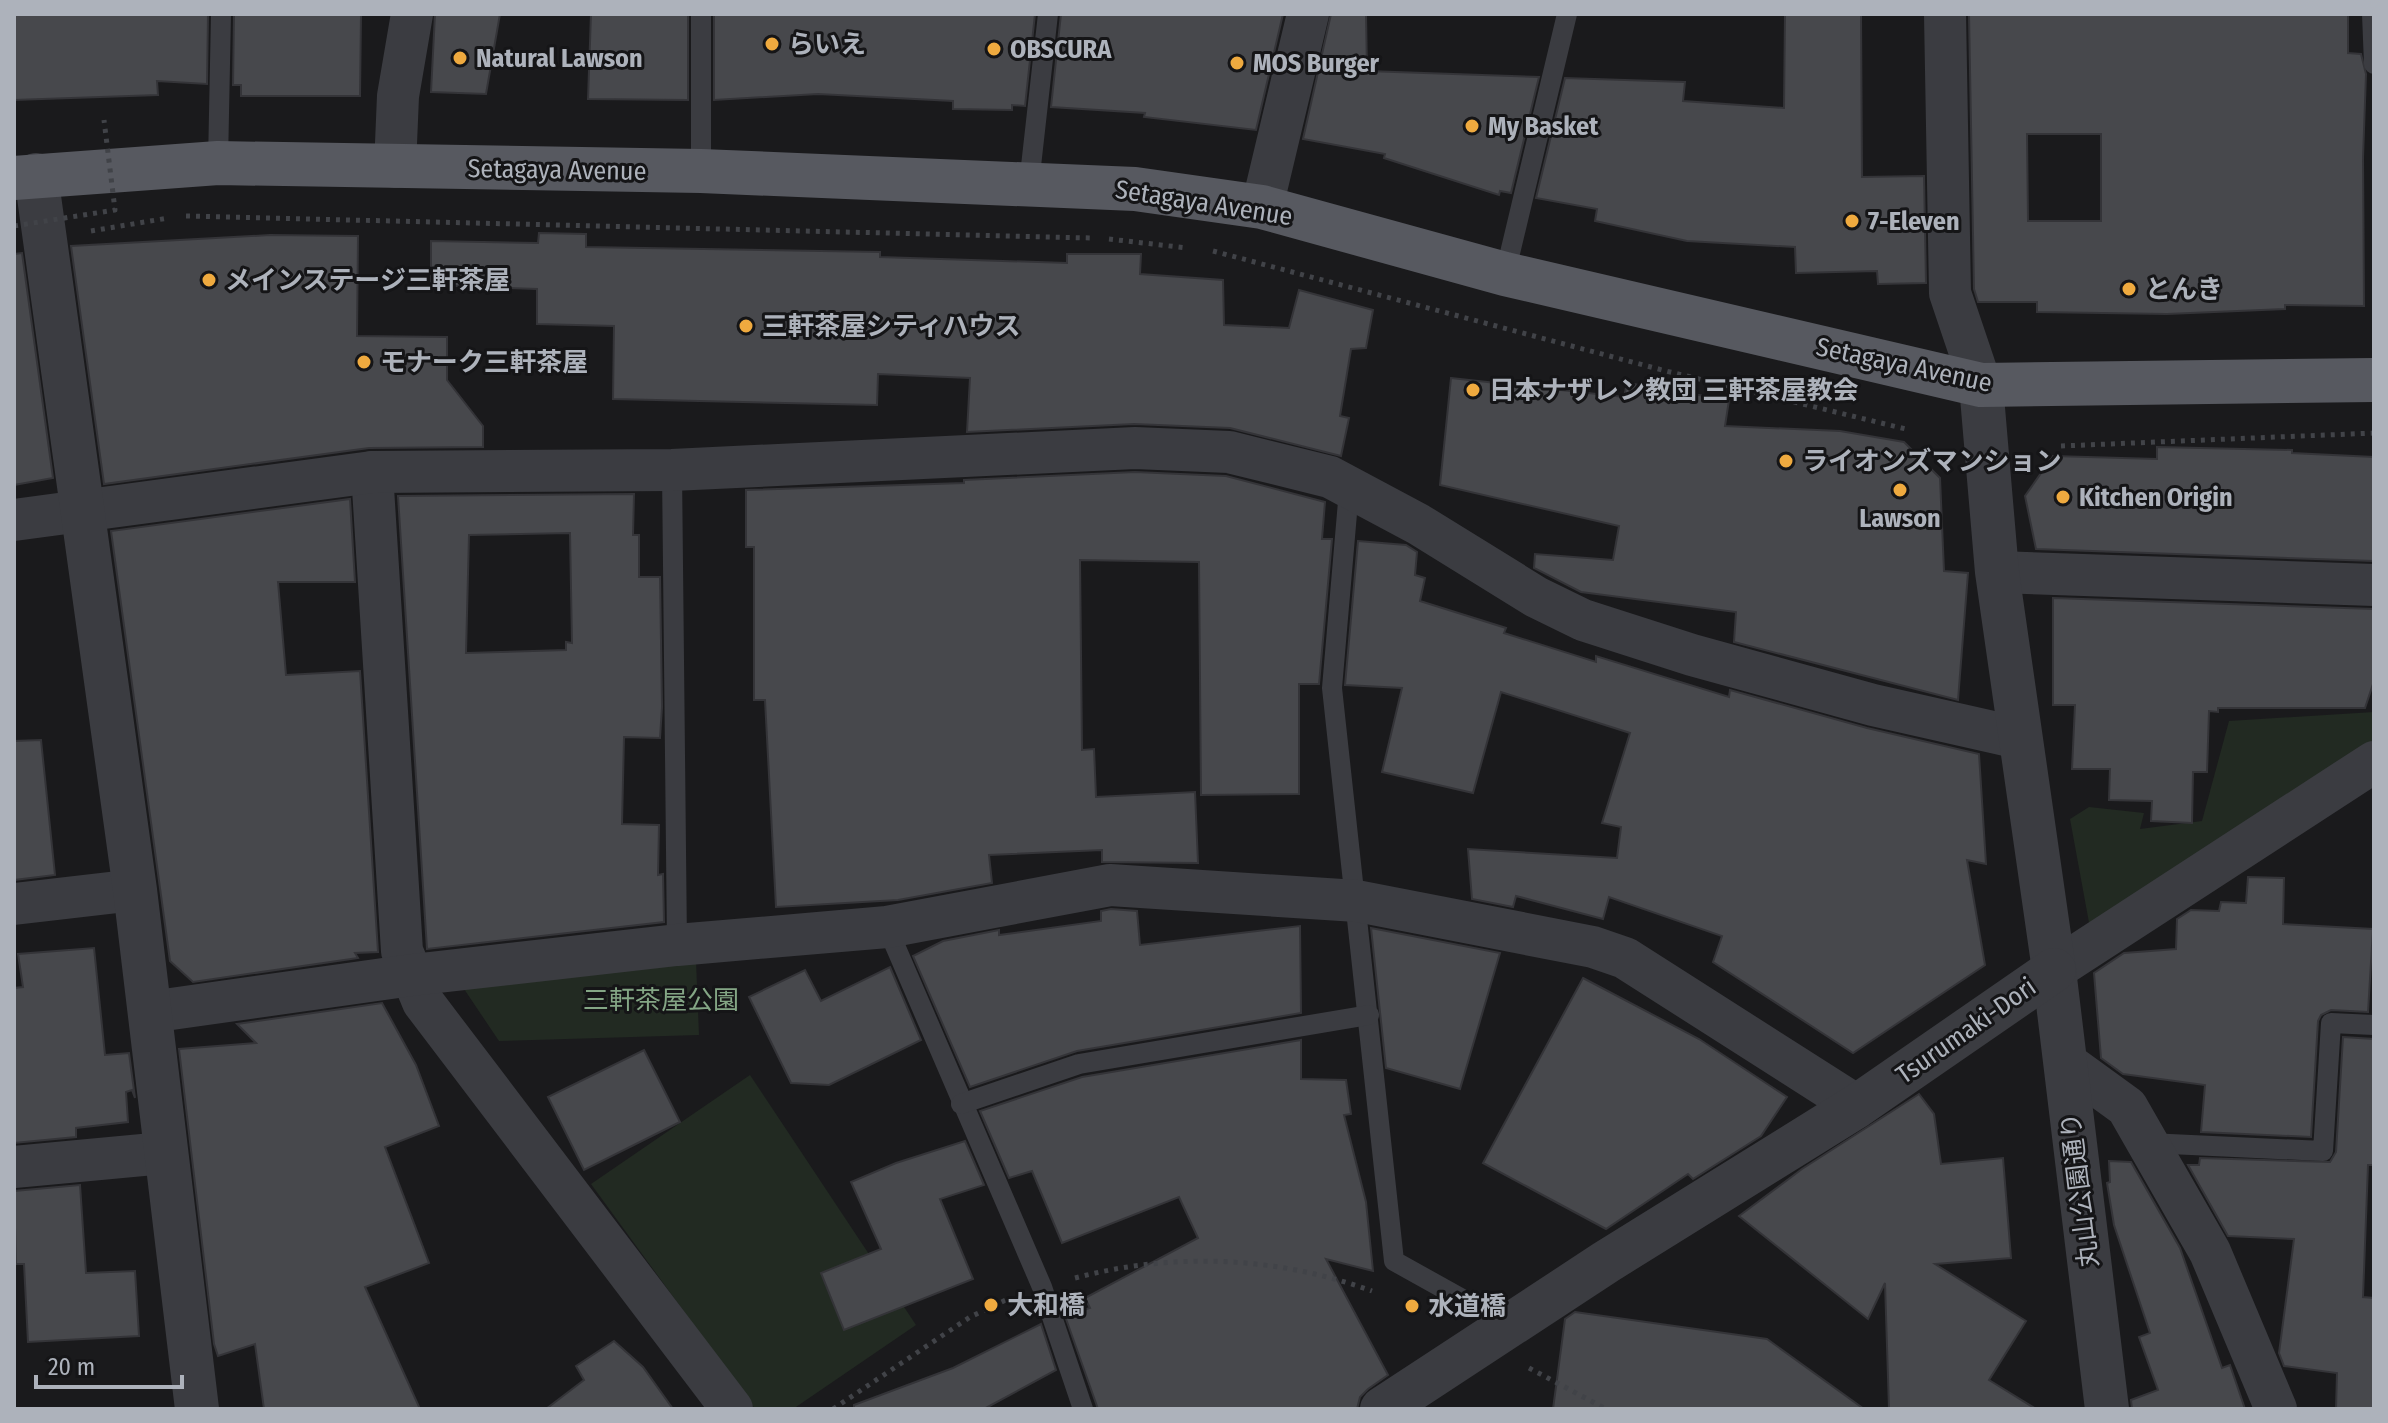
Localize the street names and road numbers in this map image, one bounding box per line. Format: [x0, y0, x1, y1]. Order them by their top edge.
street label: Setagaya Avenue [467, 153, 647, 187]
street label: Setagaya Avenue [1113, 174, 1295, 232]
street label: Setagaya Avenue [1813, 331, 1995, 399]
street label: Tsurumaki-Dori [1890, 971, 2042, 1091]
street label: 丸山公園通り [2055, 1111, 2105, 1269]

